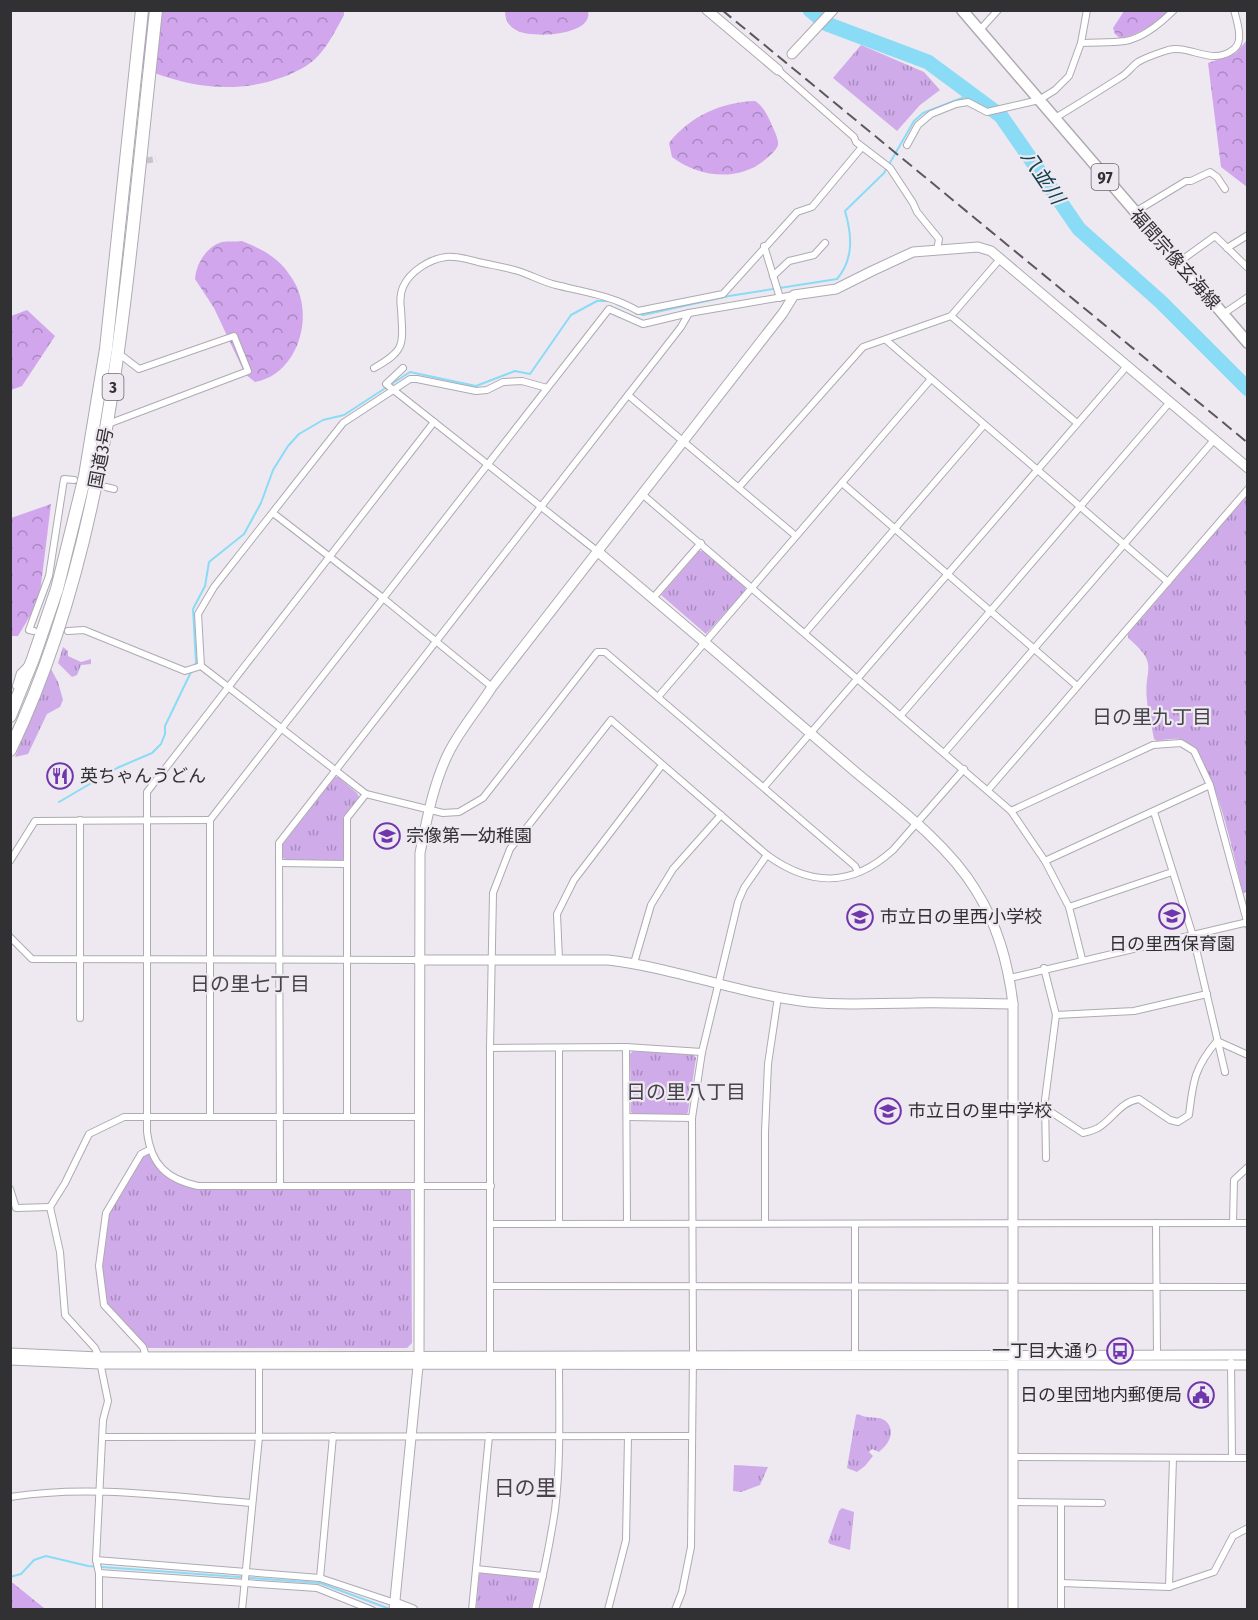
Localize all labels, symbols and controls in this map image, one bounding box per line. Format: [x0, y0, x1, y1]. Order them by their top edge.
water label: 八並川 [1016, 145, 1071, 210]
road number: 97 [1092, 164, 1118, 190]
street label: 福間宗像玄海線 [1125, 204, 1225, 314]
road number: 3 [102, 374, 124, 400]
street label: 国道3号 [84, 425, 118, 491]
district label: 日の里九丁目 [1092, 705, 1212, 729]
restaurant icon: 英ちゃんうどん [45, 761, 75, 791]
place label: 英ちゃんうどん [80, 765, 206, 787]
school or university icon: 宗像第一幼稚園 [372, 821, 402, 851]
place label: 宗像第一幼稚園 [406, 825, 532, 847]
school or university icon: 日の里西保育園 [1157, 901, 1187, 931]
school or university icon: 市立日の里西小学校 [845, 902, 875, 932]
place label: 市立日の里西小学校 [880, 906, 1042, 928]
place label: 日の里西保育園 [1109, 933, 1235, 955]
district label: 日の里七丁目 [190, 972, 310, 996]
district label: 日の里八丁目 [626, 1080, 746, 1104]
school or university icon: 市立日の里中学校 [873, 1096, 903, 1126]
place label: 市立日の里中学校 [908, 1100, 1052, 1122]
bus stop icon: 一丁目大通り [1105, 1336, 1135, 1366]
place label: 一丁目大通り [992, 1340, 1100, 1362]
public building icon: 日の里団地内郵便局 [1186, 1380, 1216, 1410]
place label: 日の里団地内郵便局 [1020, 1384, 1182, 1406]
district label: 日の里 [494, 1475, 557, 1501]

